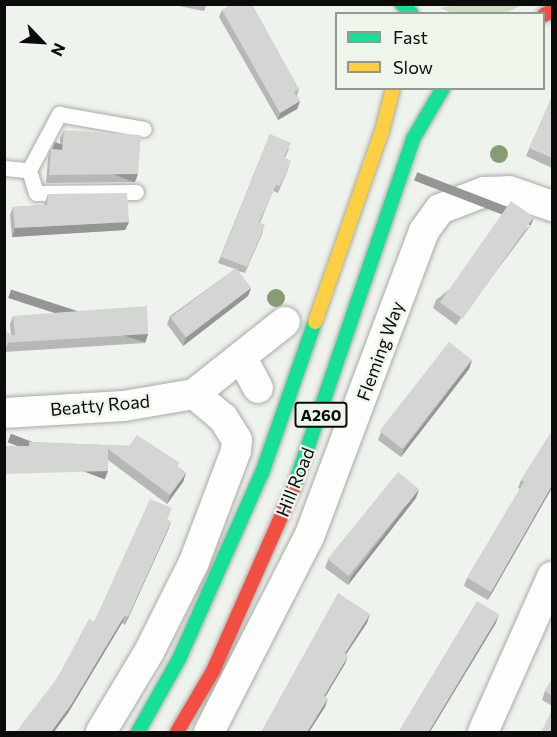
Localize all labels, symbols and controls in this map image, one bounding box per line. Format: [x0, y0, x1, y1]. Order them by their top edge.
north arrow [12, 12, 72, 72]
legend [335, 12, 545, 90]
text: Fast [393, 26, 428, 48]
text: N [48, 40, 70, 59]
text: Slow [393, 56, 433, 78]
street label: Fleming Way [352, 298, 408, 404]
street label: Beatty Road [49, 390, 151, 420]
road number: A260 [294, 402, 348, 428]
street label: Hill Road [271, 444, 319, 520]

